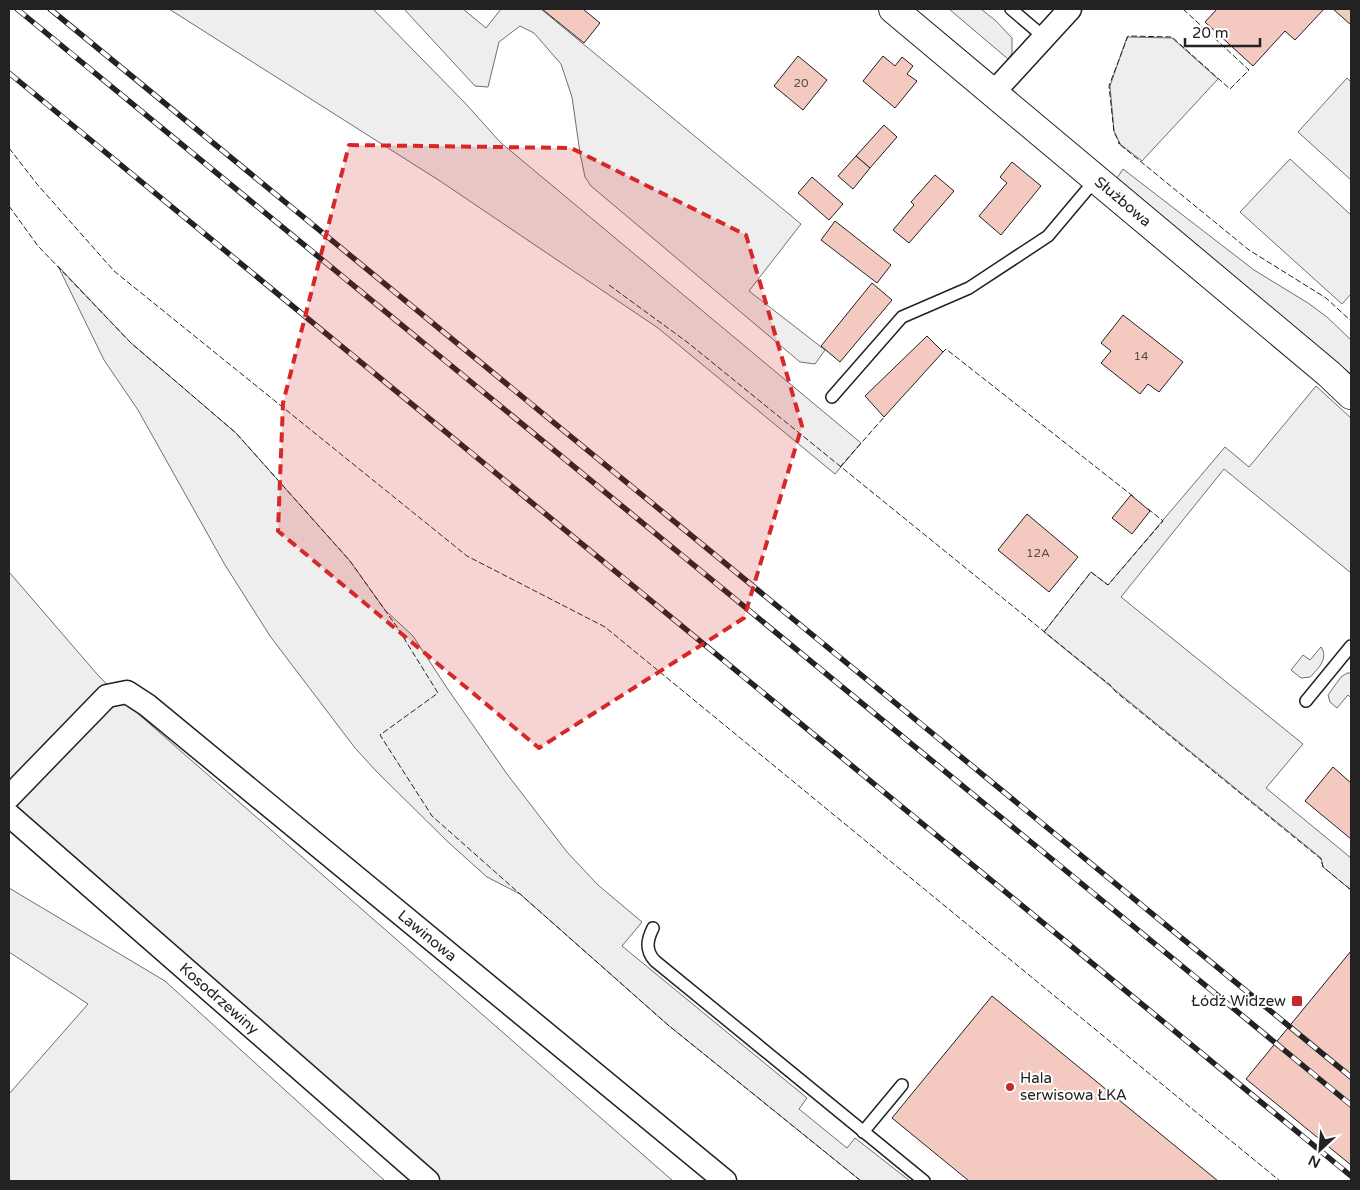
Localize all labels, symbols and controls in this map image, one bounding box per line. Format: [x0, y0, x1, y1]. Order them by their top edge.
scale bar [1185, 15, 1260, 47]
text: 20 m [1192, 24, 1229, 42]
house number: 20 [793, 76, 809, 90]
street label: Służbowa [1091, 173, 1155, 230]
house number: 14 [1133, 349, 1149, 363]
house number: 12A [1026, 546, 1050, 560]
street label: Lawinowa [394, 906, 460, 965]
street label: Kosodrzewiny [176, 959, 262, 1038]
place label: Łódź Widzew [1191, 992, 1286, 1010]
marker: Łódź Widzew [1290, 994, 1304, 1008]
place label: Hala serwisowa ŁKA [1020, 1069, 1127, 1104]
marker: Hala serwisowa ŁKA [1004, 1081, 1016, 1093]
north arrow [1295, 1125, 1345, 1175]
text: N [1306, 1151, 1323, 1171]

